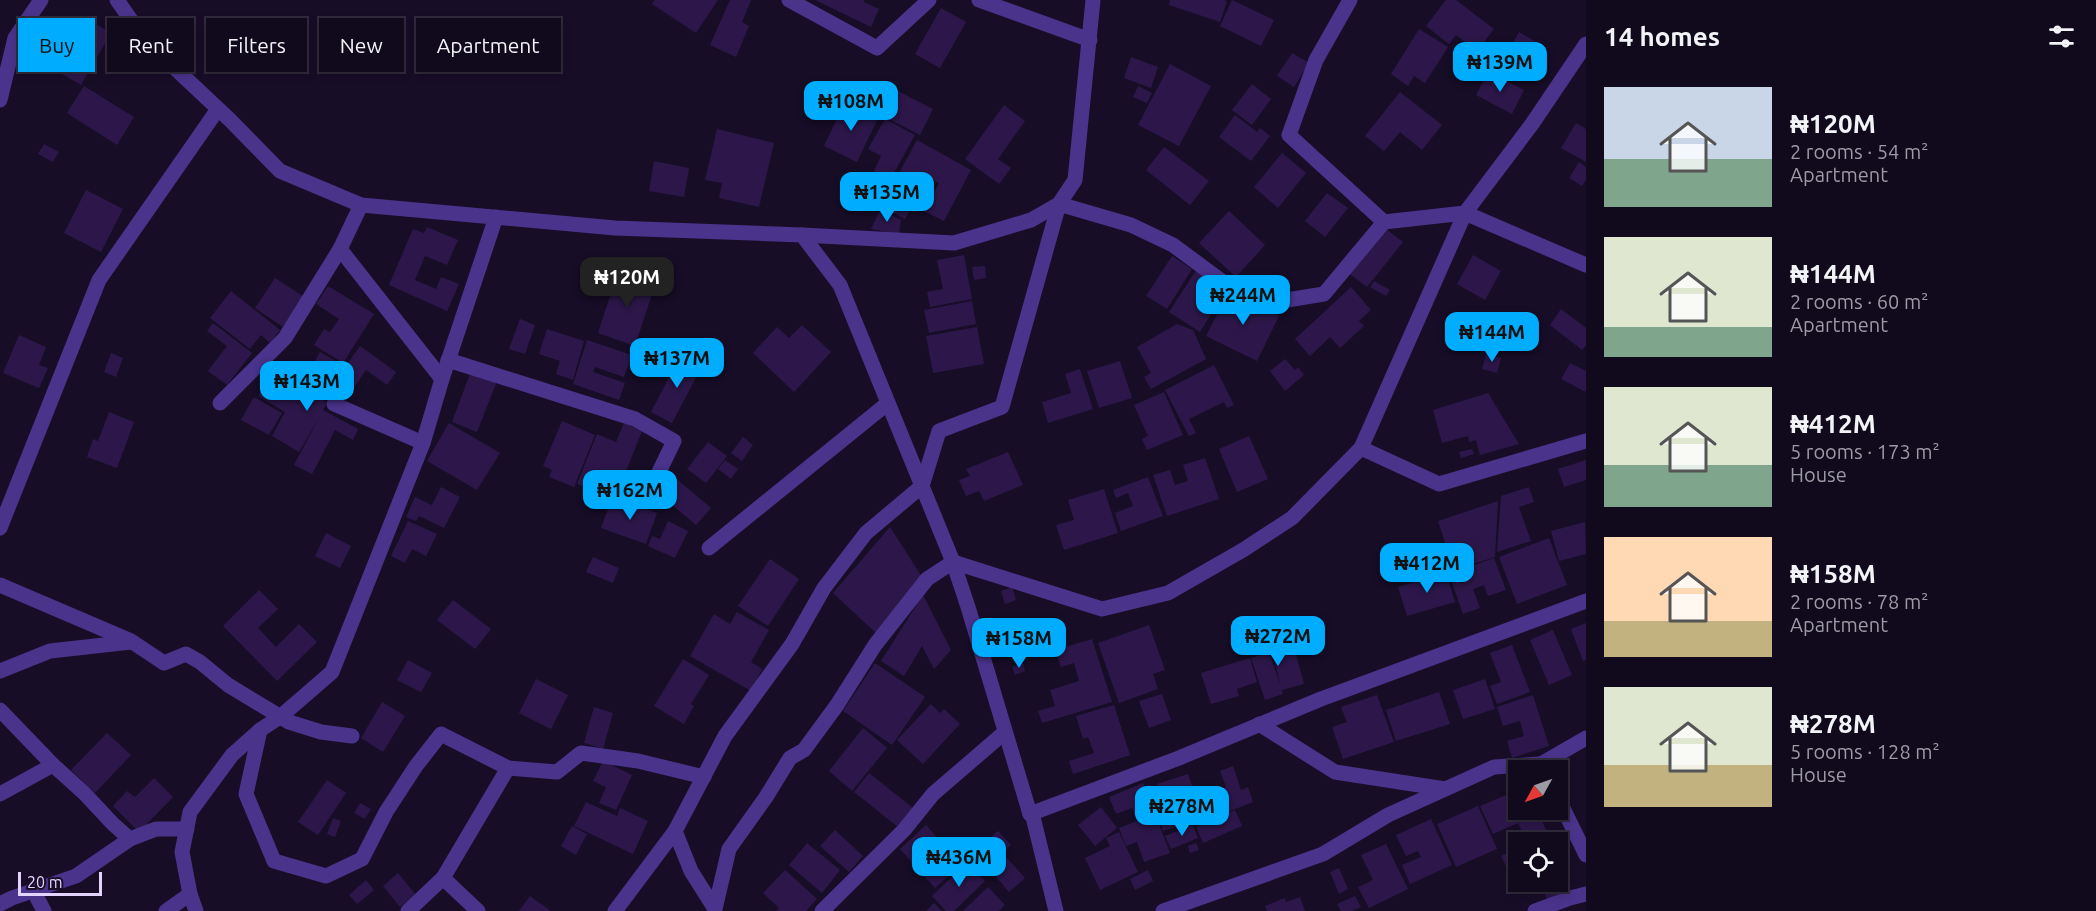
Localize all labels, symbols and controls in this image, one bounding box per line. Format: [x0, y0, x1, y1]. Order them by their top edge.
chip: Buy [18, 18, 95, 72]
chip: Rent [107, 18, 194, 72]
chip: Filters [206, 18, 307, 72]
chip: New [319, 18, 404, 72]
chip: Apartment [416, 18, 561, 72]
icon: filters [2045, 20, 2078, 53]
text: 14 homes [1604, 22, 1720, 51]
pin: ₦139M [1458, 42, 1542, 93]
text: ₦139M [1467, 50, 1533, 73]
pin: ₦108M [809, 81, 893, 132]
text: ₦108M [818, 89, 884, 112]
text: ₦120M [1790, 109, 1876, 138]
icon: home [1652, 111, 1724, 183]
text: 2 rooms · 54 m² [1790, 140, 1928, 163]
text: Apartment [1790, 163, 1888, 186]
pin: ₦135M [845, 172, 929, 223]
text: ₦135M [854, 180, 920, 203]
pin: ₦120M [585, 257, 669, 308]
text: ₦144M [1790, 259, 1876, 288]
icon: home [1652, 261, 1724, 333]
text: ₦120M [594, 265, 660, 288]
pin: ₦244M [1201, 275, 1285, 326]
text: ₦244M [1210, 283, 1276, 306]
text: 2 rooms · 60 m² [1790, 290, 1928, 313]
pin: ₦144M [1450, 312, 1534, 363]
text: Apartment [1790, 313, 1888, 336]
text: ₦144M [1459, 320, 1525, 343]
pin: ₦137M [635, 338, 719, 389]
text: ₦137M [644, 346, 710, 369]
pin: ₦143M [265, 361, 349, 412]
text: ₦143M [274, 369, 340, 392]
text: ₦412M [1790, 409, 1876, 438]
icon: home [1652, 411, 1724, 483]
text: 5 rooms · 173 m² [1790, 440, 1940, 463]
text: House [1790, 463, 1847, 486]
pin: ₦162M [588, 470, 672, 521]
text: ₦162M [597, 478, 663, 501]
pin: ₦412M [1385, 543, 1469, 594]
text: ₦412M [1394, 551, 1460, 574]
text: ₦158M [1790, 559, 1876, 588]
icon: home [1652, 561, 1724, 633]
text: 2 rooms · 78 m² [1790, 590, 1928, 613]
text: Apartment [1790, 613, 1888, 636]
pin: ₦272M [1236, 616, 1320, 667]
pin: ₦158M [977, 618, 1061, 669]
text: ₦272M [1245, 624, 1311, 647]
text: ₦158M [986, 626, 1052, 649]
text: ₦278M [1790, 709, 1876, 738]
icon: home [1652, 711, 1724, 783]
text: 5 rooms · 128 m² [1790, 740, 1940, 763]
north arrow [1508, 760, 1568, 820]
map controls [1508, 760, 1568, 892]
text: House [1790, 763, 1847, 786]
pin: ₦278M [1140, 786, 1224, 837]
text: ₦278M [1149, 794, 1215, 817]
button: locate [1508, 832, 1568, 892]
pin: ₦436M [917, 837, 1001, 888]
text: ₦436M [926, 845, 992, 868]
scale bar [18, 869, 102, 896]
text: 20 m [27, 873, 63, 891]

